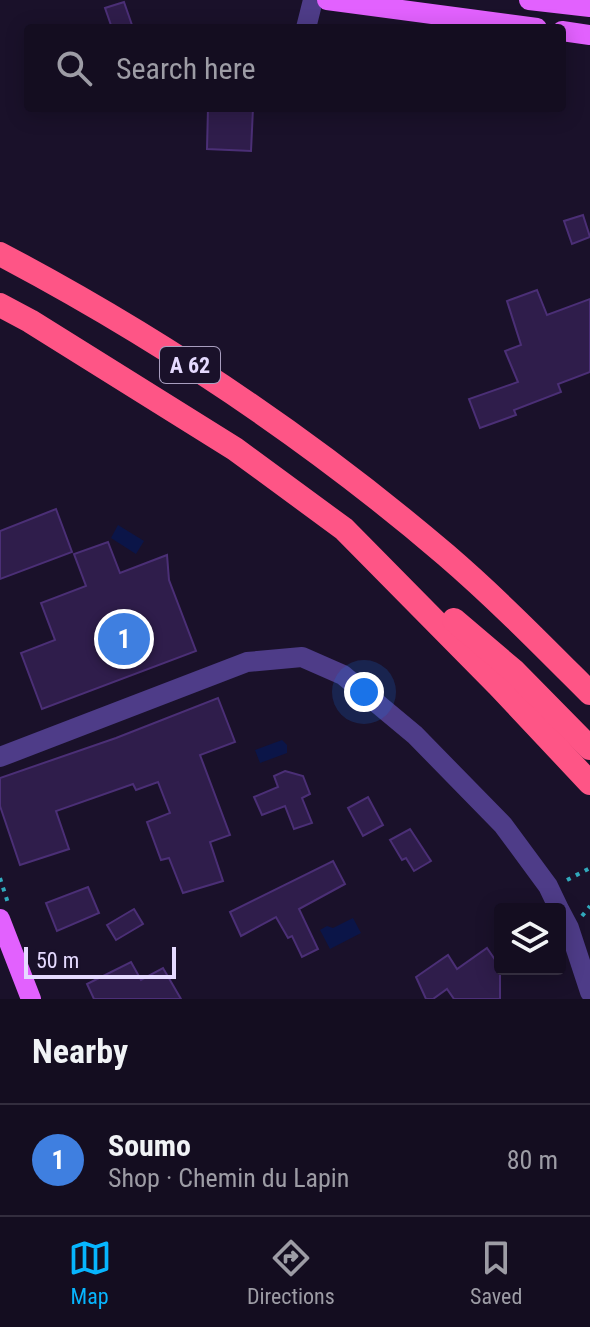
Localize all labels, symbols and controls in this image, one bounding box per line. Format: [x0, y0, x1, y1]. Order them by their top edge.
search box [24, 24, 566, 112]
icon: search [52, 46, 96, 90]
text: Search here [116, 51, 256, 86]
road number: A 62 [160, 347, 220, 383]
pin: 1 [98, 609, 150, 669]
your location [344, 672, 384, 712]
map controls [494, 903, 566, 975]
button: layers [494, 903, 566, 975]
scale bar [24, 943, 176, 979]
text: 50 m [36, 948, 79, 973]
text: Nearby [32, 1031, 128, 1071]
text: Soumo [108, 1128, 191, 1163]
text: 1 [51, 1145, 65, 1175]
text: 80 m [507, 1145, 558, 1175]
text: Shop · Chemin du Lapin [108, 1163, 349, 1193]
tab: Map [68, 1236, 112, 1309]
tab: Directions [247, 1236, 335, 1309]
tab: Saved [470, 1236, 522, 1309]

